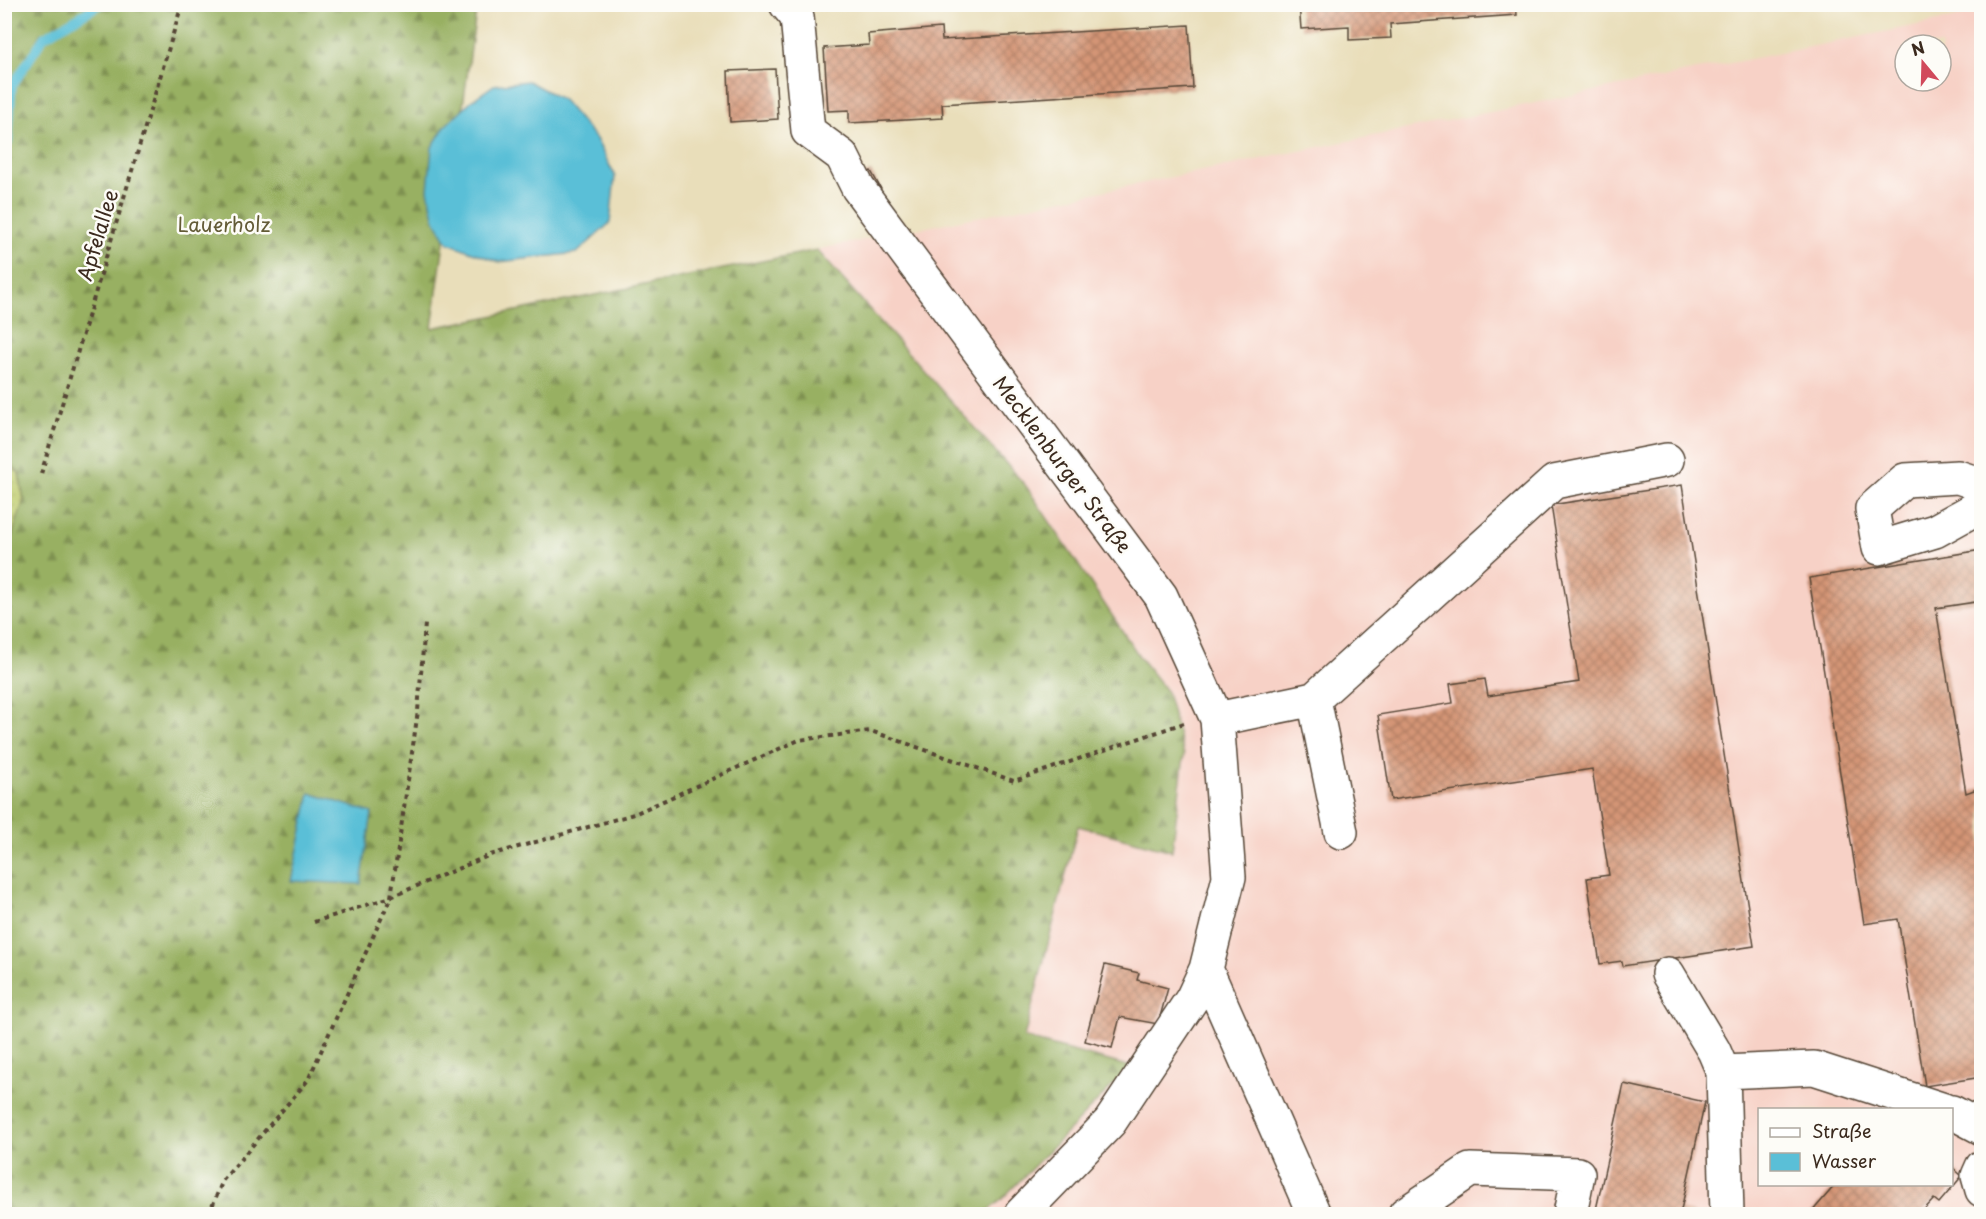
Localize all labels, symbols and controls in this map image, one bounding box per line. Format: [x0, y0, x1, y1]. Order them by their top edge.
north arrow [1893, 33, 1953, 93]
text: N [1908, 34, 1928, 61]
street label: Apfelallee [69, 186, 125, 284]
park label: Lauerholz [177, 209, 271, 239]
street label: Mecklenburger Straße [986, 369, 1140, 559]
legend [1758, 1108, 1953, 1186]
text: Straße [1812, 1117, 1872, 1144]
text: Wasser [1812, 1147, 1877, 1174]

